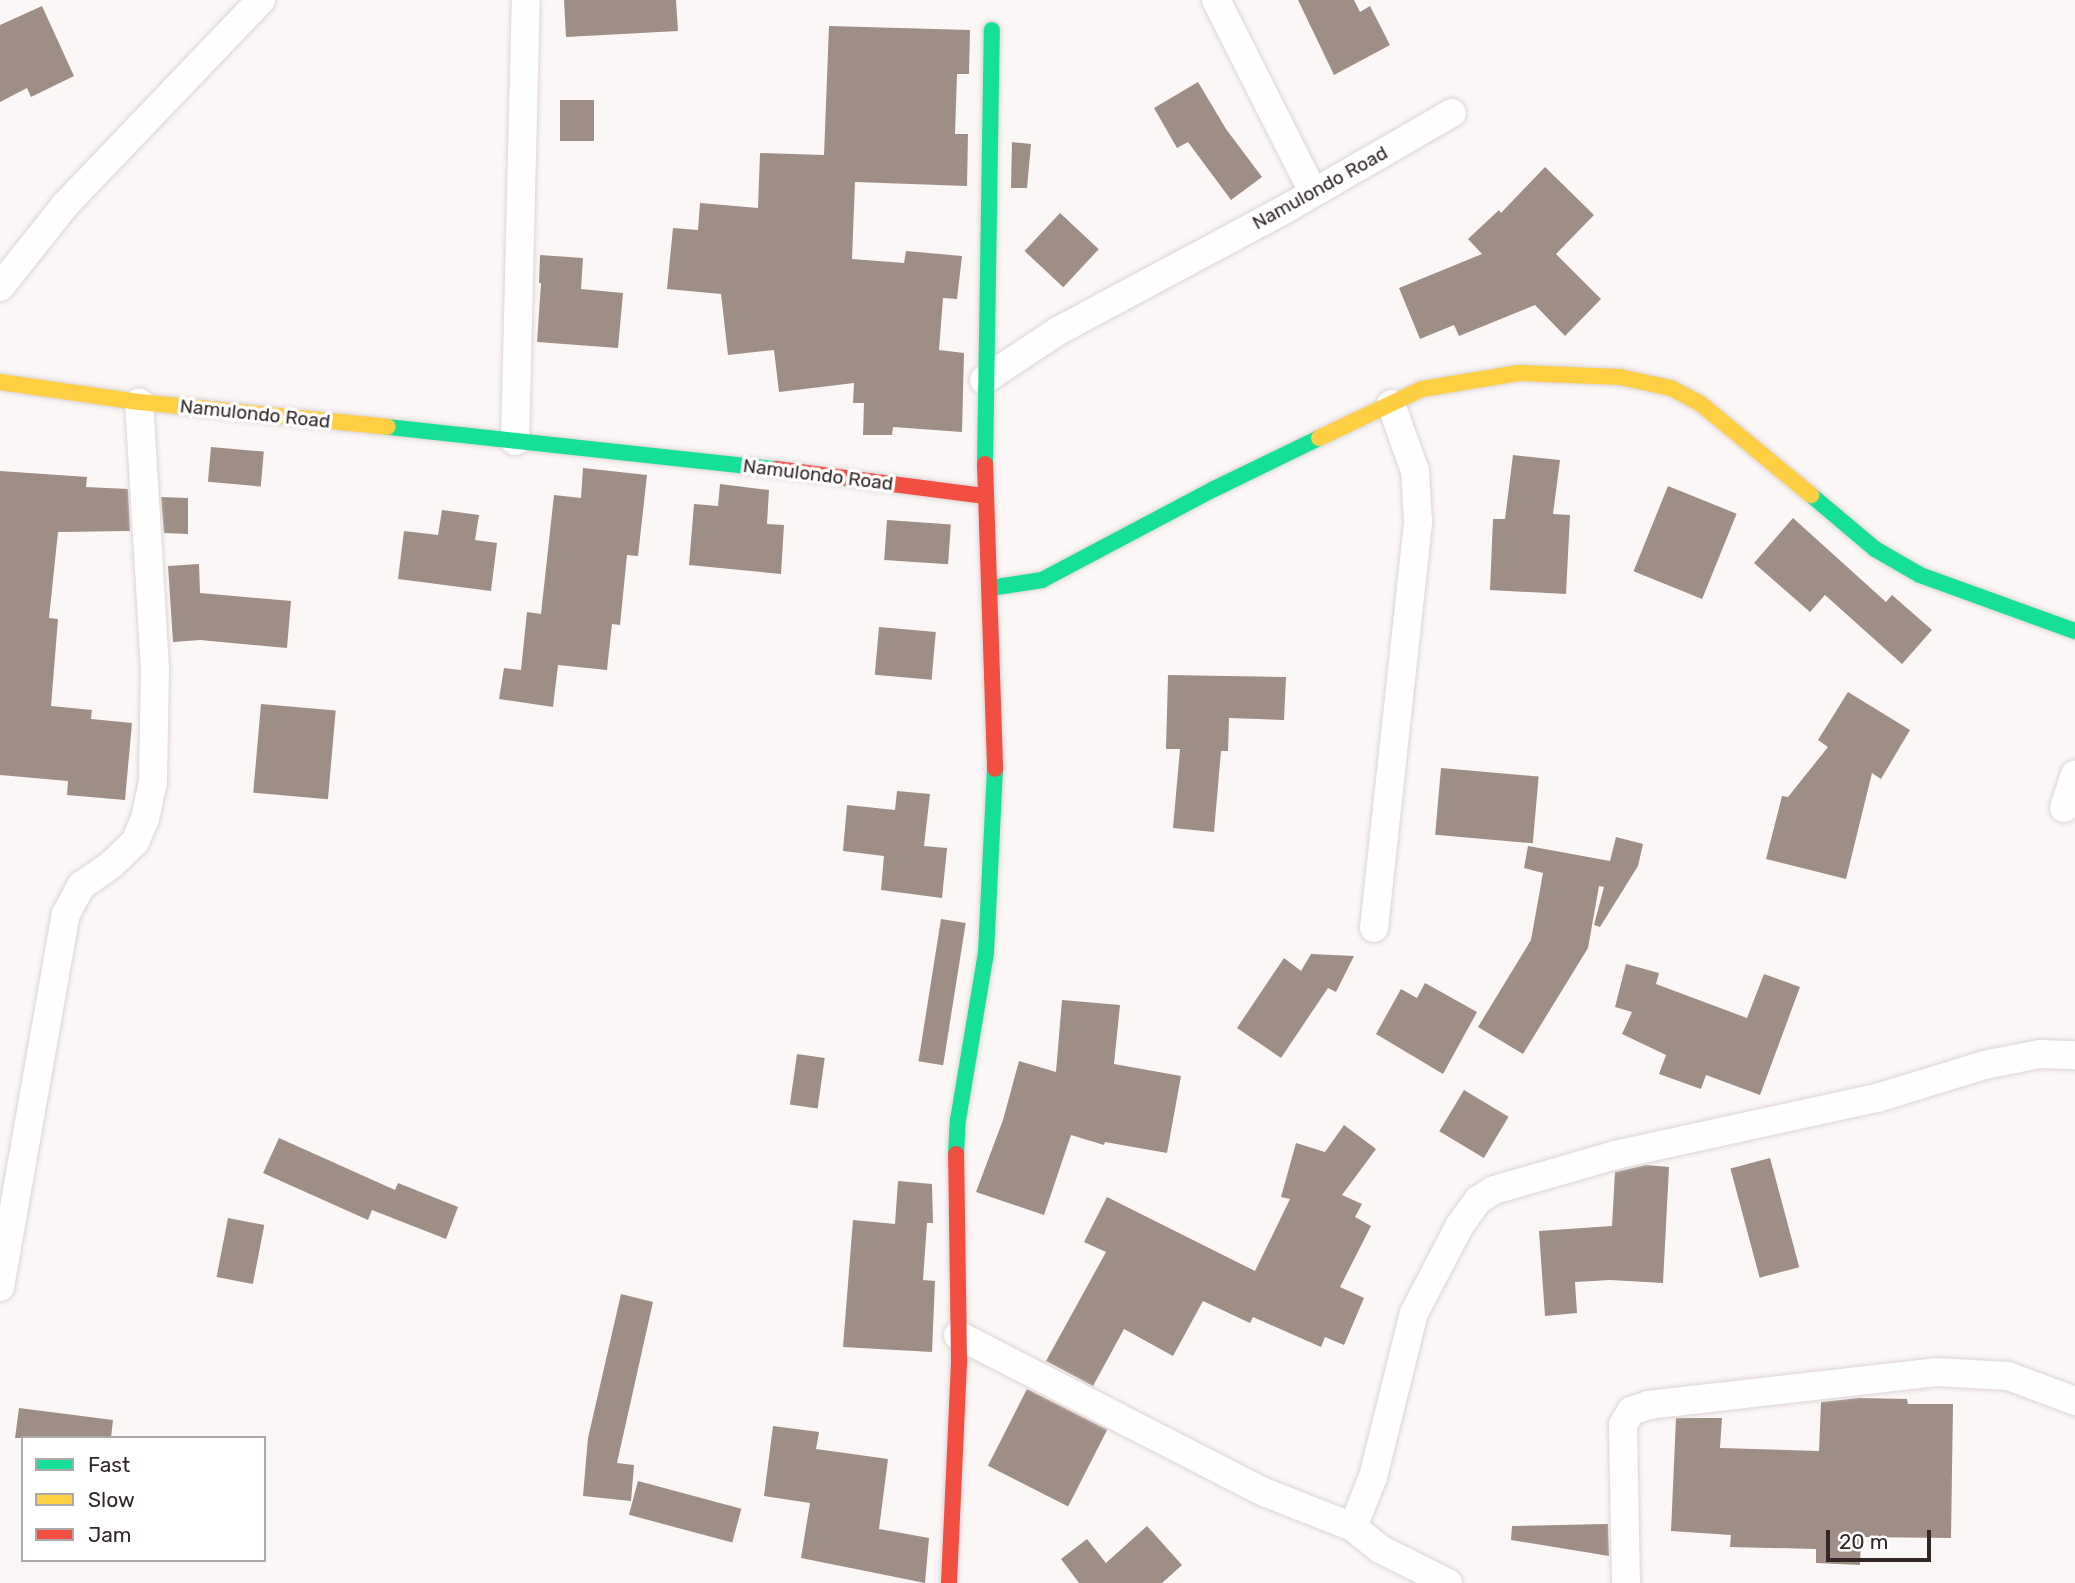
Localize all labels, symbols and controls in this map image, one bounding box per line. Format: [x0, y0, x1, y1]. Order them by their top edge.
street label: Namulondo Road [1248, 141, 1392, 235]
street label: Namulondo Road [179, 395, 331, 433]
street label: Namulondo Road [742, 454, 894, 496]
legend [21, 1436, 266, 1562]
text: Fast [88, 1452, 130, 1477]
text: Slow [88, 1487, 135, 1512]
scale bar [1830, 1516, 1935, 1560]
text: Jam [88, 1522, 132, 1547]
text: 20 m [1839, 1529, 1888, 1554]

